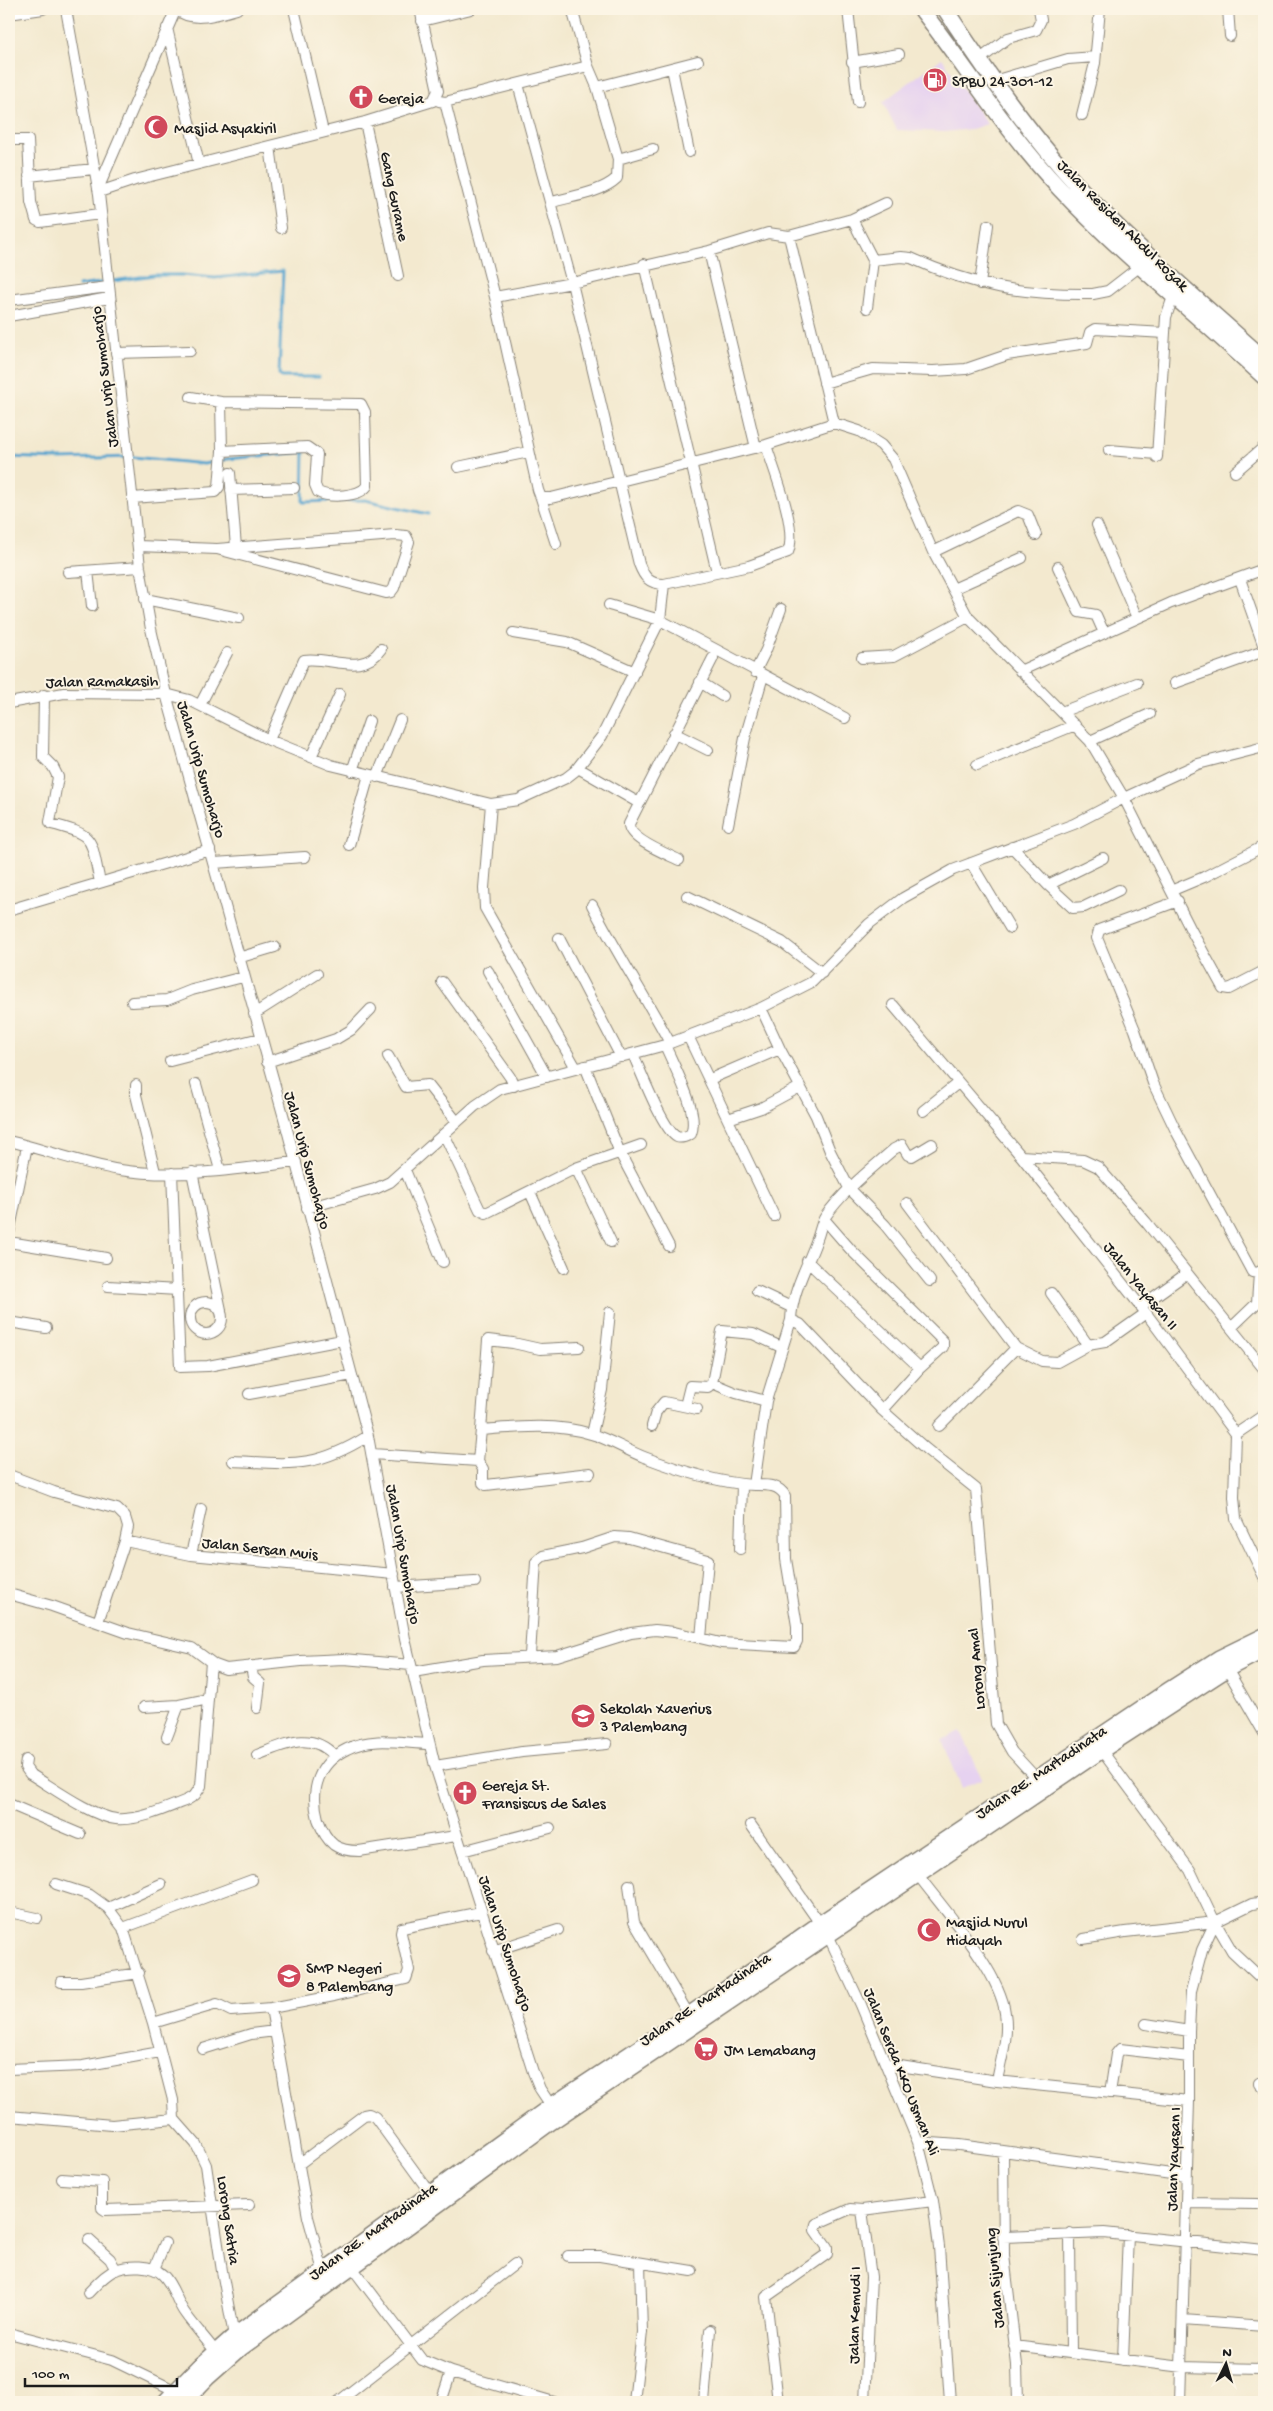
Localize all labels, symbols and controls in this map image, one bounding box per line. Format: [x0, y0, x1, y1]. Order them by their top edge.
fuel station icon: SPBU 24-301-12 [922, 67, 948, 93]
place label: SPBU 24-301-12 [952, 74, 1053, 93]
church icon: Gereja [348, 84, 374, 110]
place label: Gereja [378, 91, 425, 110]
mosque icon: Masjid Asyakiril [143, 114, 169, 140]
place label: Masjid Asyakiril [174, 121, 277, 140]
street label: Gang Gurame [374, 150, 412, 244]
street label: Jalan Residen Abdul Rozak [1052, 157, 1193, 297]
street label: Jalan Urip Sumoharjo [88, 305, 125, 448]
street label: Jalan Ramakasih [46, 673, 159, 694]
street label: Jalan Urip Sumoharjo [171, 699, 228, 841]
street label: Jalan Urip Sumoharjo [278, 1090, 333, 1232]
street label: Jalan Yayasan II [1098, 1239, 1181, 1335]
street label: Jalan Urip Sumoharjo [380, 1483, 423, 1626]
street label: Jalan Sersan Muis [201, 1535, 320, 1566]
street label: Lorong Amal [965, 1627, 992, 1710]
place label: Sekolah Xaverius 3 Palembang [599, 1701, 712, 1738]
school or university icon: Sekolah Xaverius 3 Palembang [570, 1703, 596, 1729]
street label: Jalan RE. Martadinata [973, 1722, 1112, 1825]
place label: Gereja St. Fransiscus de Sales [481, 1778, 607, 1815]
church icon: Gereja St. Fransiscus de Sales [452, 1780, 478, 1806]
street label: Jalan Urip Sumoharjo [473, 1874, 535, 2014]
place label: Masjid Nurul Hidayah [946, 1915, 1028, 1952]
mosque icon: Masjid Nurul Hidayah [916, 1917, 942, 1943]
street label: Jalan RE. Martadinata [637, 1949, 776, 2052]
place label: SMP Negeri 8 Palembang [306, 1961, 393, 1998]
school or university icon: SMP Negeri 8 Palembang [276, 1963, 302, 1989]
street label: Jalan Serda KKO Usman Ali [857, 1986, 942, 2159]
supermarket icon: JM Lemabang [693, 2036, 719, 2062]
place label: JM Lemabang [724, 2043, 816, 2062]
street label: Jalan Yayasan I [1164, 2107, 1187, 2212]
street label: Lorong Satria [211, 2175, 242, 2267]
street label: Jalan RE. Martadinata [306, 2179, 443, 2286]
street label: Jalan Sijunjung [983, 2227, 1010, 2329]
street label: Jalan Kemudi I [846, 2266, 867, 2364]
north arrow [1200, 2338, 1250, 2388]
text: N [1222, 2345, 1232, 2362]
scale bar [25, 2356, 178, 2388]
text: 100 m [31, 2366, 70, 2384]

